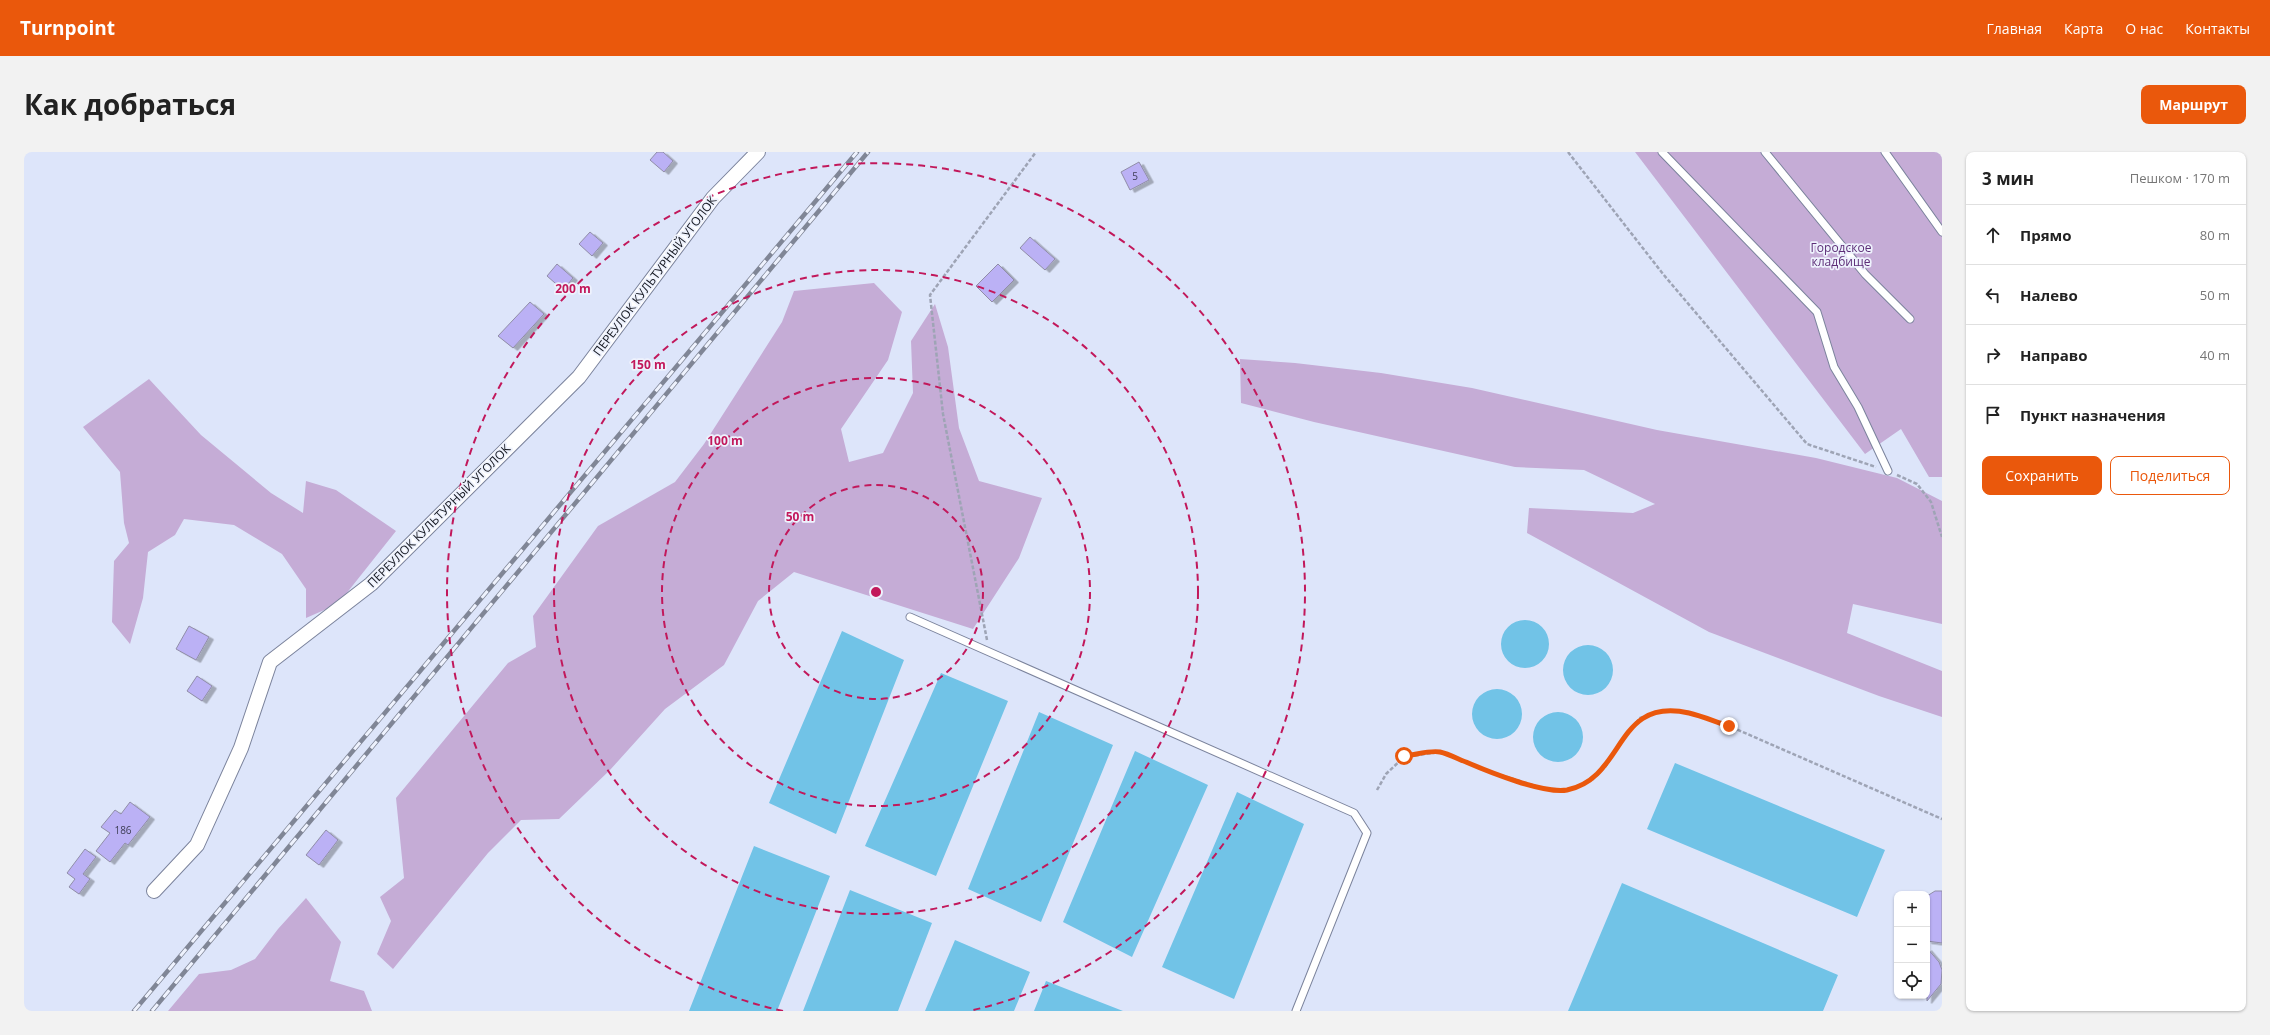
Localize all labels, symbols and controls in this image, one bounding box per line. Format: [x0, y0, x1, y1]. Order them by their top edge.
text: Turnpoint [20, 15, 115, 41]
text: Главная [1987, 19, 2042, 38]
text: Карта [2064, 19, 2103, 38]
text: О нас [2125, 19, 2163, 38]
text: Контакты [2185, 19, 2250, 38]
text: Как добраться [24, 85, 236, 123]
button: Маршрут [2141, 85, 2246, 124]
text: 3 мин [1982, 167, 2034, 190]
house number: 5 [1132, 169, 1138, 183]
text: Пешком · 170 m [2130, 169, 2230, 187]
street label: ПЕРЕУЛОК КУЛЬТУРНЫЙ УГОЛОК [589, 192, 721, 359]
icon: ahead [1982, 224, 2004, 246]
text: Прямо [2020, 225, 2072, 245]
text: 80 m [2200, 226, 2230, 244]
park label: Городское кладбище [1811, 239, 1872, 270]
text: 200 m [555, 280, 591, 297]
icon: left [1982, 284, 2004, 306]
text: Налево [2020, 285, 2078, 305]
text: 50 m [2200, 286, 2230, 304]
icon: right [1982, 344, 2004, 366]
text: Направо [2020, 345, 2088, 365]
text: 40 m [2200, 346, 2230, 364]
text: 150 m [630, 356, 666, 373]
icon: arrive [1982, 404, 2004, 426]
text: Пункт назначения [2020, 405, 2166, 425]
text: 100 m [707, 432, 743, 449]
street label: ПЕРЕУЛОК КУЛЬТУРНЫЙ УГОЛОК [363, 440, 515, 591]
button: Сохранить [1982, 456, 2102, 495]
button: Поделиться [2110, 456, 2230, 495]
text: 50 m [786, 508, 814, 525]
centre of rings [869, 585, 883, 599]
route end [1720, 717, 1738, 735]
route start [1395, 747, 1413, 765]
house number: 186 [114, 823, 132, 837]
map controls [1894, 891, 1930, 999]
button: + [1894, 891, 1930, 927]
button: − [1894, 927, 1930, 963]
button: locate [1894, 963, 1930, 999]

